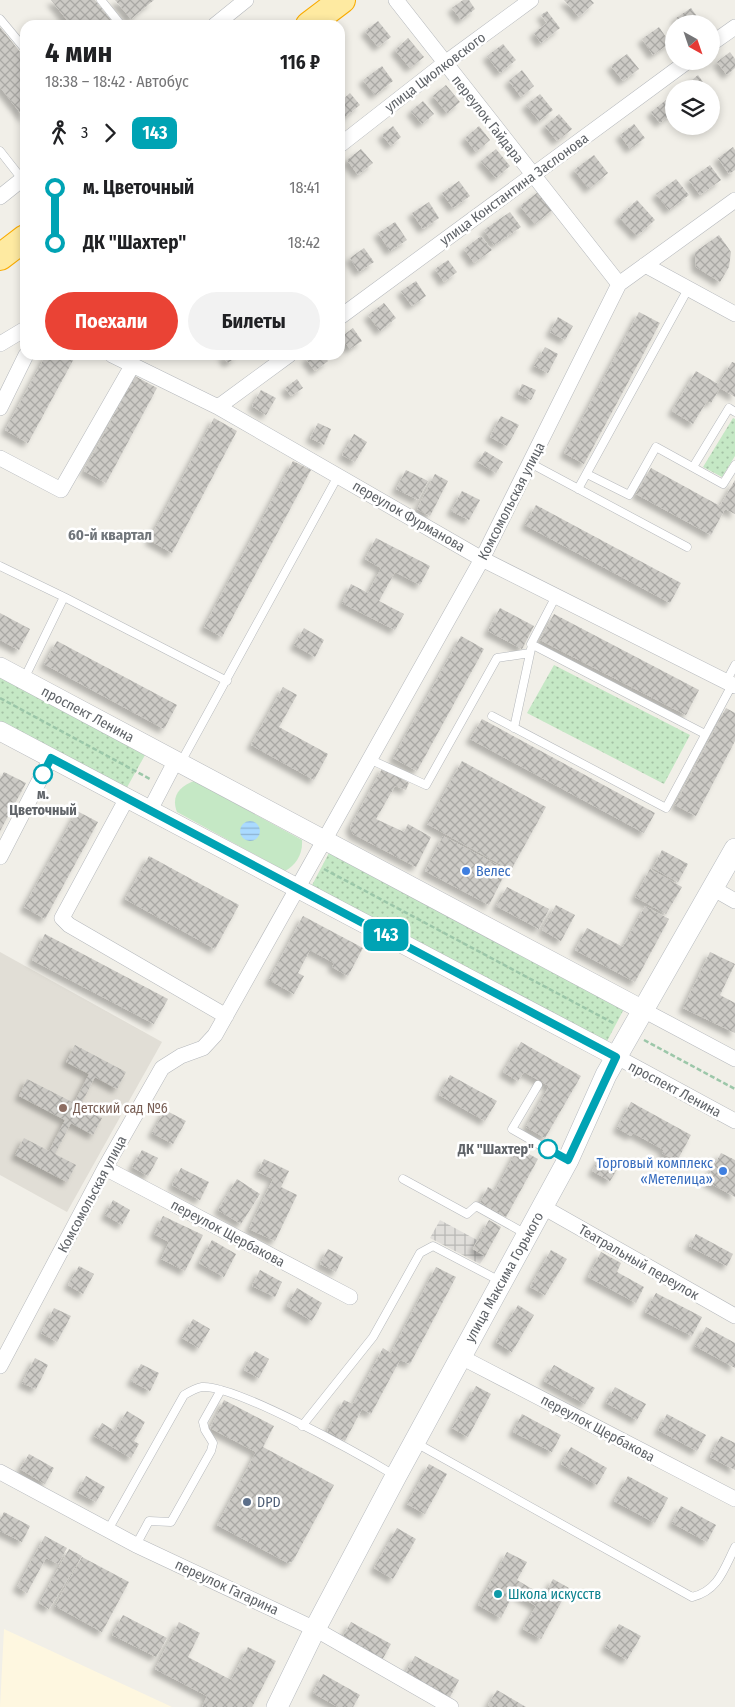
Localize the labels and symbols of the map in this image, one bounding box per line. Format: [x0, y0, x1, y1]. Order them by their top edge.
north arrow [665, 15, 720, 70]
street label: улица Циолковского [382, 29, 489, 116]
street label: переулок Гайдара [448, 72, 527, 167]
street label: улица Константина Заслонова [437, 130, 592, 249]
street label: Комсомольская улица [474, 439, 549, 563]
street label: переулок Фурманова [349, 477, 468, 556]
district label: 60-й квартал [68, 526, 152, 544]
street label: проспект Ленина [38, 683, 137, 746]
marker: м. Цветочный [33, 764, 53, 784]
place label: м. Цветочный [9, 786, 77, 819]
place label: Велес [476, 863, 511, 880]
marker: Велес [460, 865, 472, 877]
line badge: 143 [357, 919, 415, 951]
street label: проспект Ленина [625, 1058, 724, 1121]
place label: Детский сад №6 [72, 1100, 168, 1117]
marker: Детский сад №6 [57, 1102, 69, 1114]
street label: Комсомольская улица [54, 1133, 131, 1256]
marker: ДК "Шахтер" [538, 1139, 558, 1159]
place label: ДК "Шахтер" [457, 1141, 534, 1158]
place label: Торговый комплекс «Метелица» [597, 1155, 713, 1188]
marker: Торговый комплекс «Метелица» [717, 1165, 729, 1177]
street label: переулок Щербакова [168, 1196, 288, 1271]
street label: улица Максима Горького [462, 1209, 547, 1345]
street label: Театральный переулок [576, 1221, 702, 1304]
street label: переулок Щербакова [538, 1391, 658, 1466]
place label: DPD [257, 1494, 281, 1511]
marker: DPD [241, 1496, 253, 1508]
street label: переулок Гагарина [172, 1556, 281, 1619]
place label: Школа искусств [508, 1586, 601, 1603]
marker: Школа искусств [492, 1588, 504, 1600]

